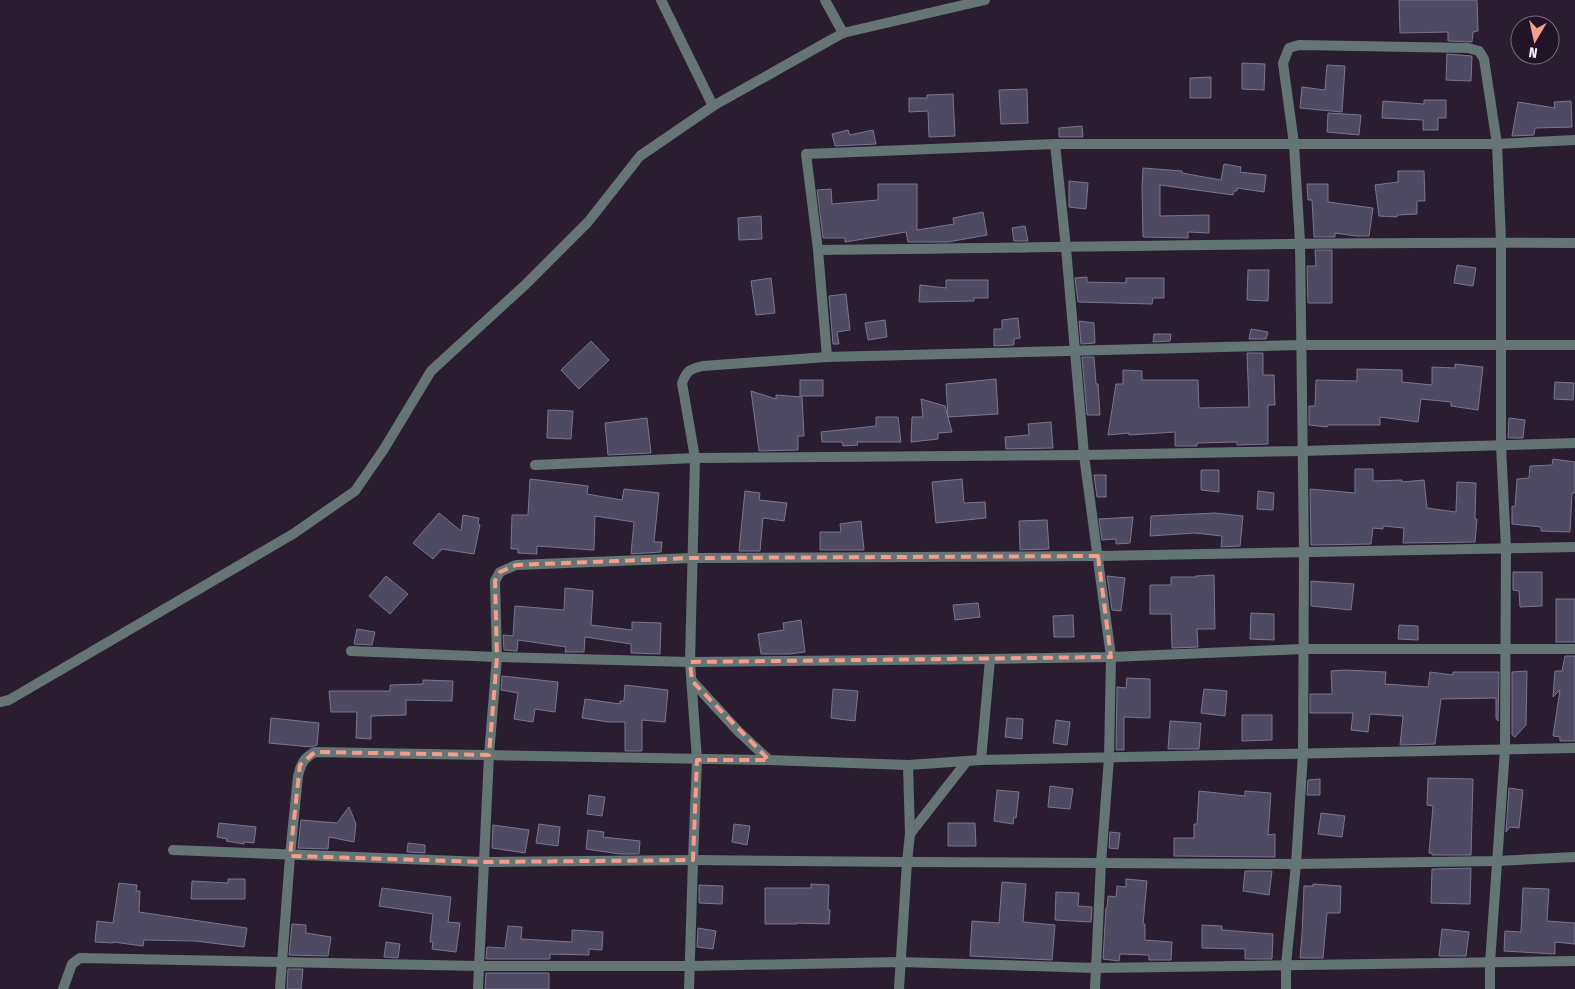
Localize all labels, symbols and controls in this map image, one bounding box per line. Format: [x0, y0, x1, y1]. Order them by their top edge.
north arrow [1510, 15, 1560, 65]
text: N [1528, 43, 1539, 61]

